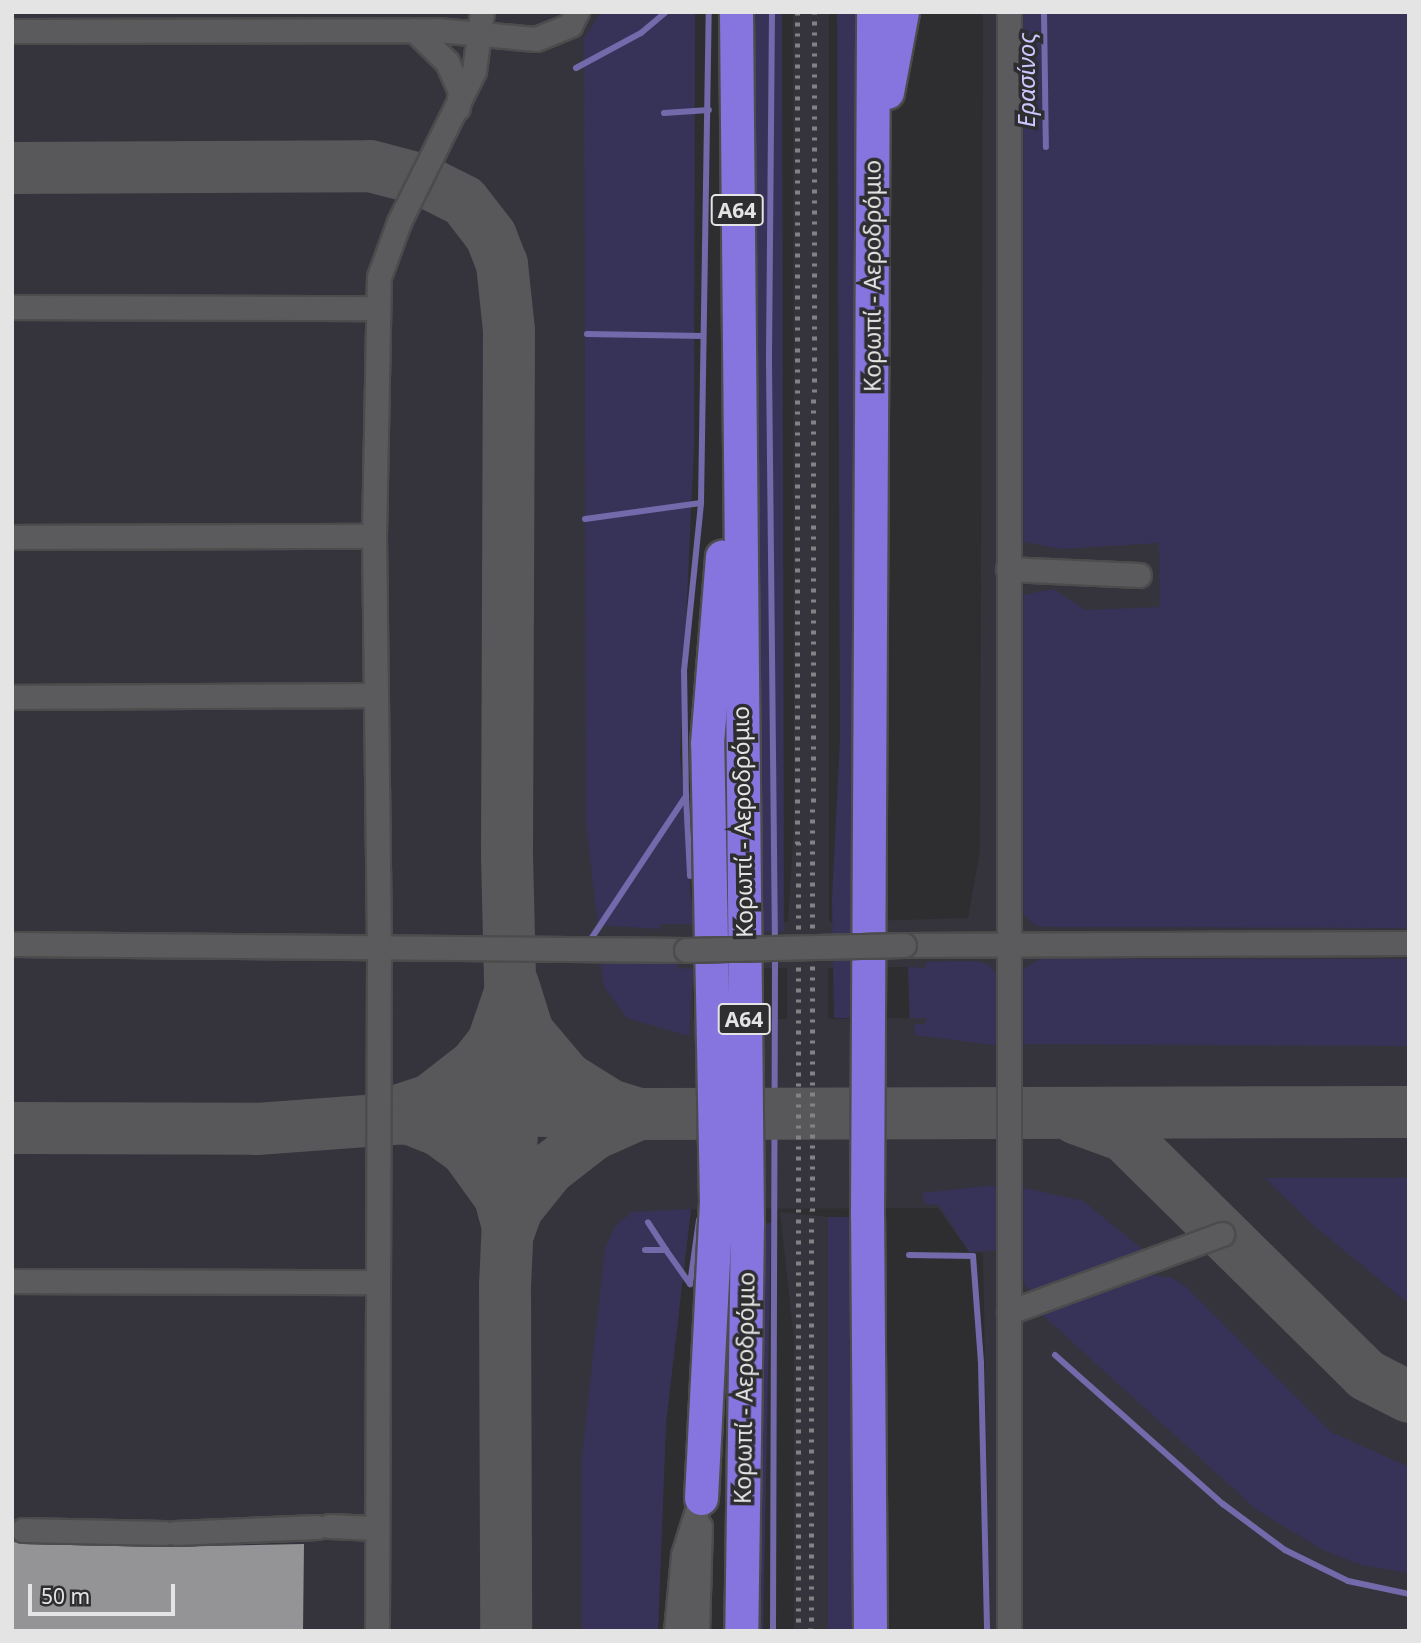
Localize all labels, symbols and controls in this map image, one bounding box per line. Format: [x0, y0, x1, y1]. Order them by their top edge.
water label: Ερασίνος [1012, 32, 1040, 128]
street label: Κορωπί - Αεροδρόμιο [858, 160, 886, 392]
road number: Α64 [709, 192, 765, 228]
street label: Κορωπί - Αεροδρόμιο [726, 706, 758, 938]
road number: Α64 [716, 1002, 772, 1036]
street label: Κορωπί - Αεροδρόμιο [728, 1272, 760, 1504]
scale bar [32, 1570, 178, 1614]
text: 50 m [41, 1582, 90, 1610]

